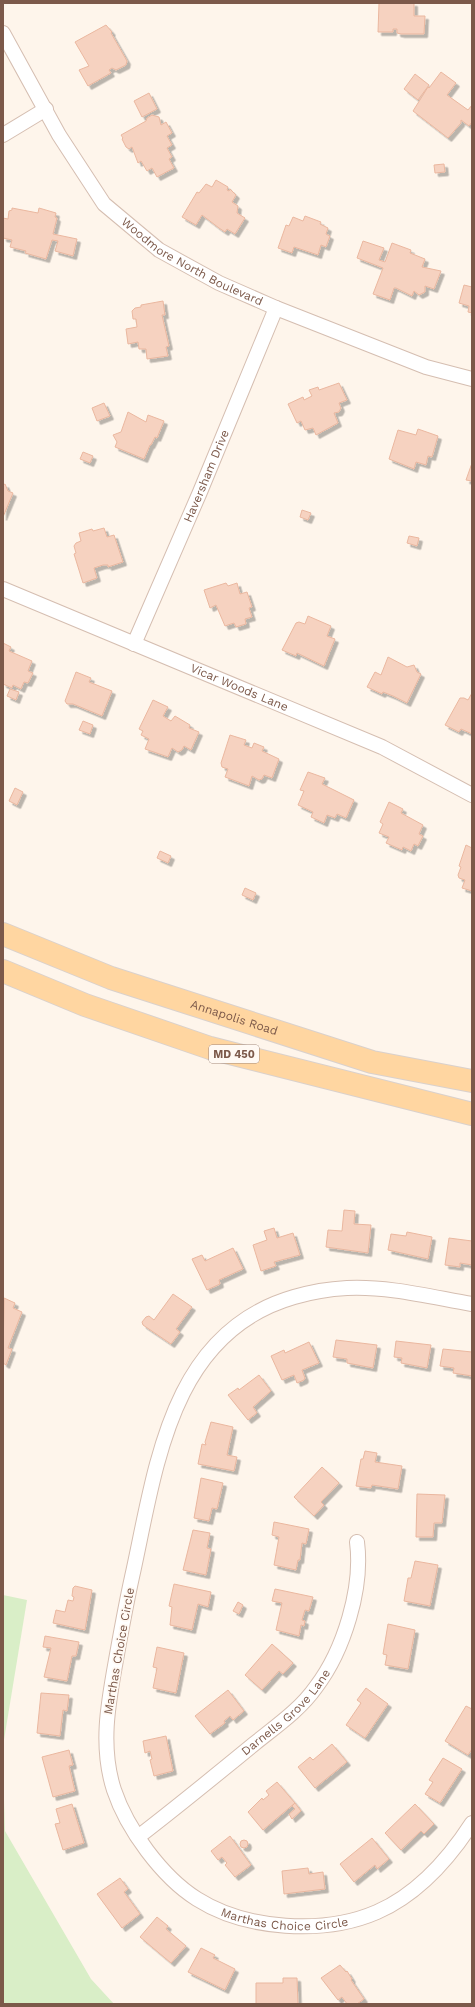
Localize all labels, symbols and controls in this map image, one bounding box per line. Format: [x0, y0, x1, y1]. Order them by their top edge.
street label: Woodmore North Boulevard [119, 215, 265, 308]
street label: Haversham Drive [181, 427, 232, 524]
street label: Vicar Woods Lane [188, 661, 290, 714]
street label: Annapolis Road [189, 997, 280, 1038]
road number: MD 450 [209, 1045, 259, 1063]
street label: Marthas Choice Circle [101, 1586, 137, 1715]
street label: Darnells Grove Lane [239, 1667, 333, 1758]
street label: Marthas Choice Circle [219, 1905, 350, 1933]

